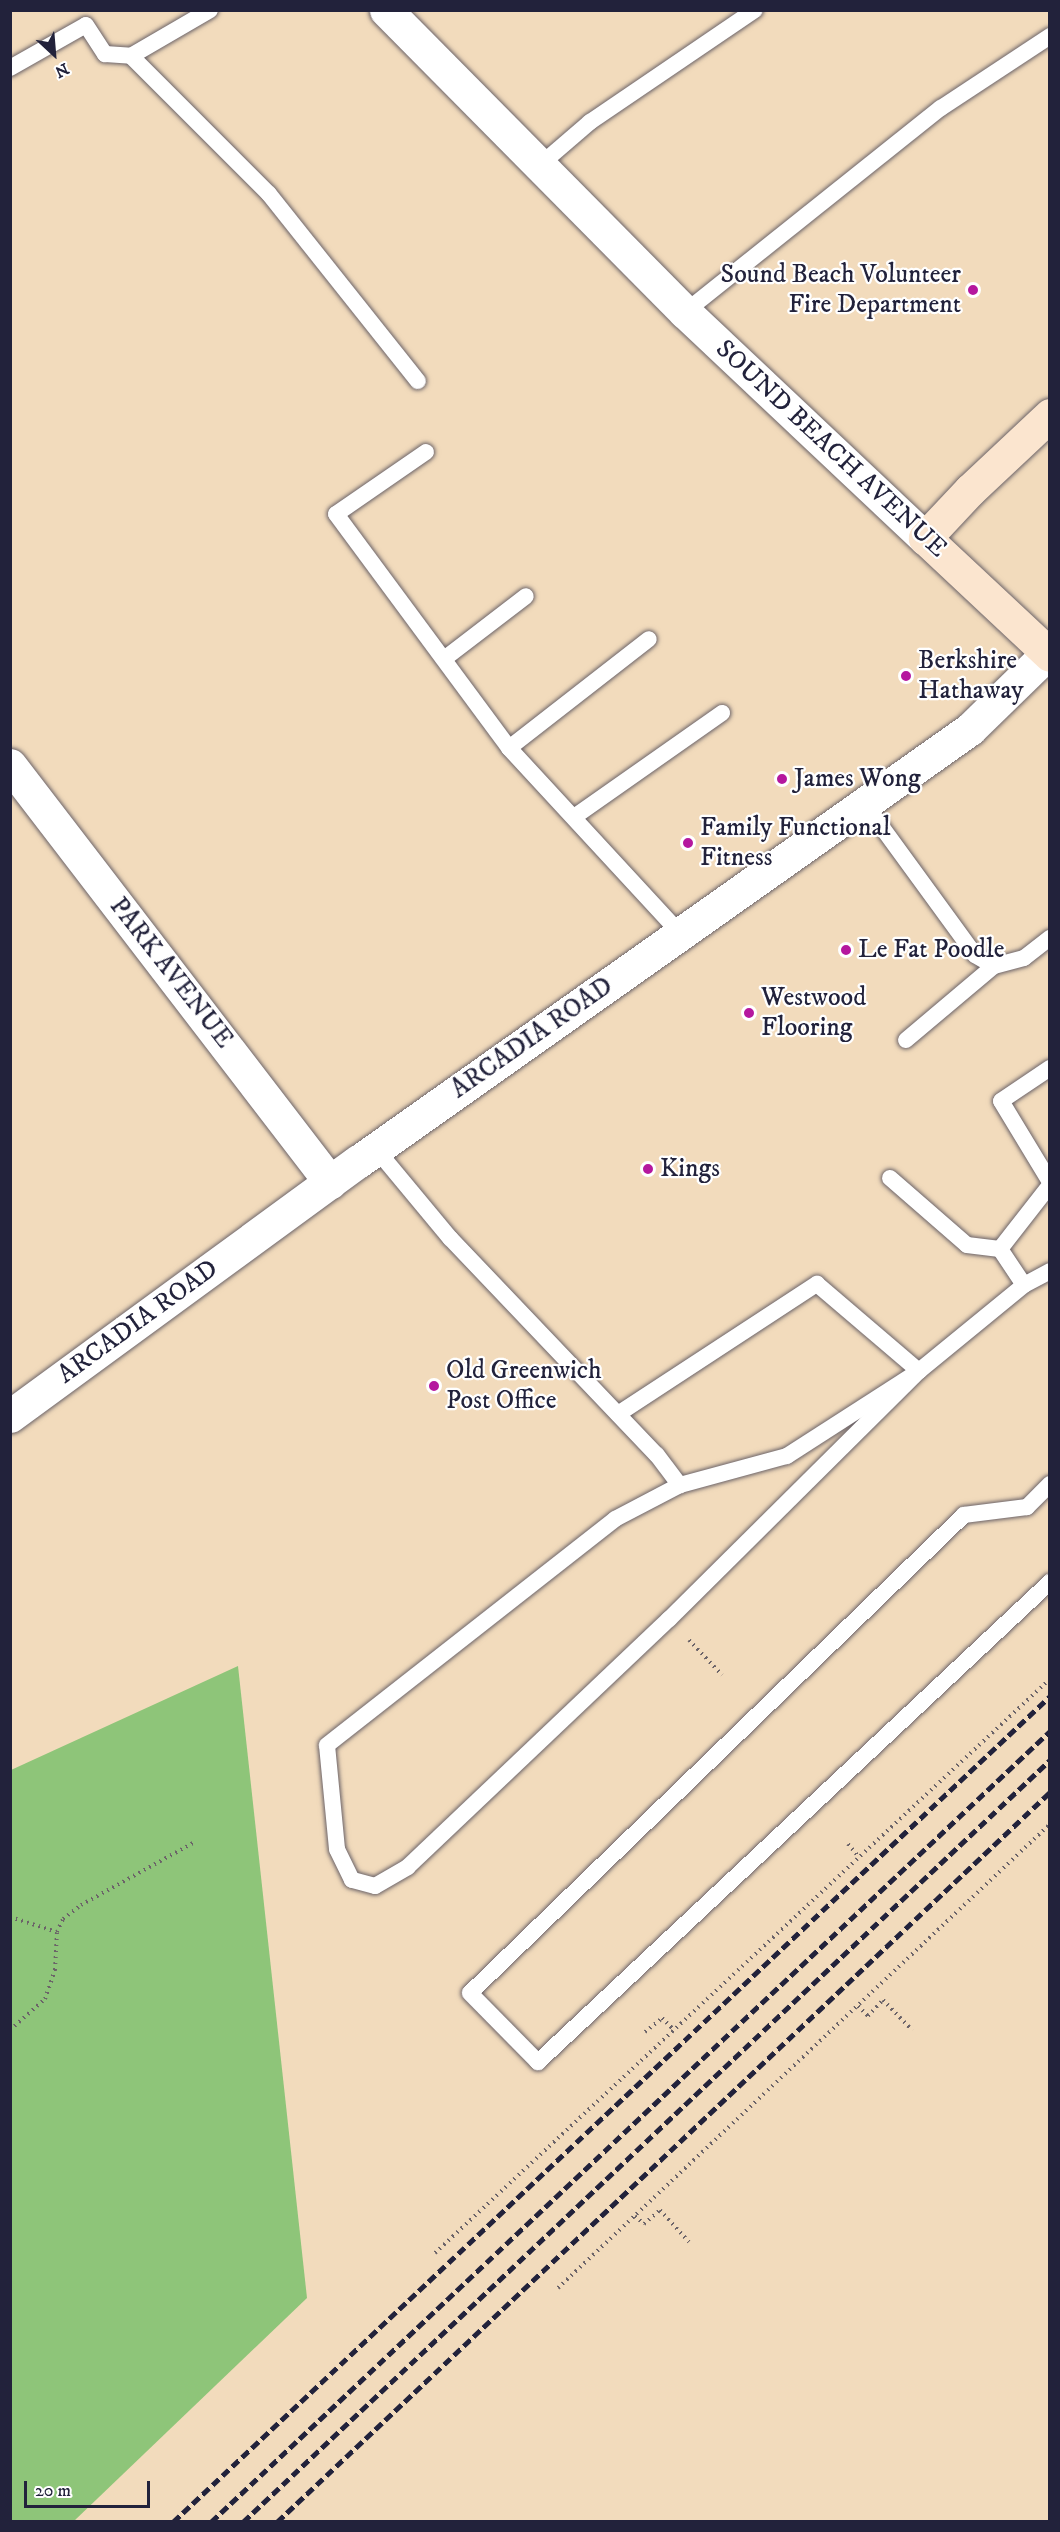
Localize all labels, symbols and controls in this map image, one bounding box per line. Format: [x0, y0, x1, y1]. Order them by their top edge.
north arrow [24, 24, 84, 84]
text: N [52, 58, 72, 82]
place label: Sound Beach Volunteer Fire Department [721, 259, 961, 320]
marker: Sound Beach Volunteer Fire Department [966, 283, 980, 297]
street label: SOUND BEACH AVENUE [709, 334, 953, 564]
place label: Berkshire Hathaway [918, 645, 1024, 706]
marker: Berkshire Hathaway [899, 669, 913, 683]
place label: James Wong [794, 763, 921, 795]
marker: James Wong [775, 772, 789, 786]
place label: Family Functional Fitness [700, 812, 890, 874]
marker: Family Functional Fitness [681, 836, 695, 850]
street label: PARK AVENUE [102, 891, 240, 1055]
place label: Le Fat Poodle [858, 934, 1005, 966]
marker: Le Fat Poodle [839, 943, 853, 957]
street label: ARCADIA ROAD [445, 971, 619, 1105]
place label: Westwood Flooring [761, 982, 866, 1044]
marker: Westwood Flooring [742, 1006, 756, 1020]
place label: Kings [660, 1153, 720, 1185]
marker: Kings [641, 1162, 655, 1176]
street label: ARCADIA ROAD [52, 1253, 224, 1391]
place label: Old Greenwich Post Office [446, 1355, 602, 1416]
marker: Old Greenwich Post Office [427, 1379, 441, 1393]
scale bar [27, 2469, 153, 2507]
text: 20 m [35, 2480, 71, 2502]

